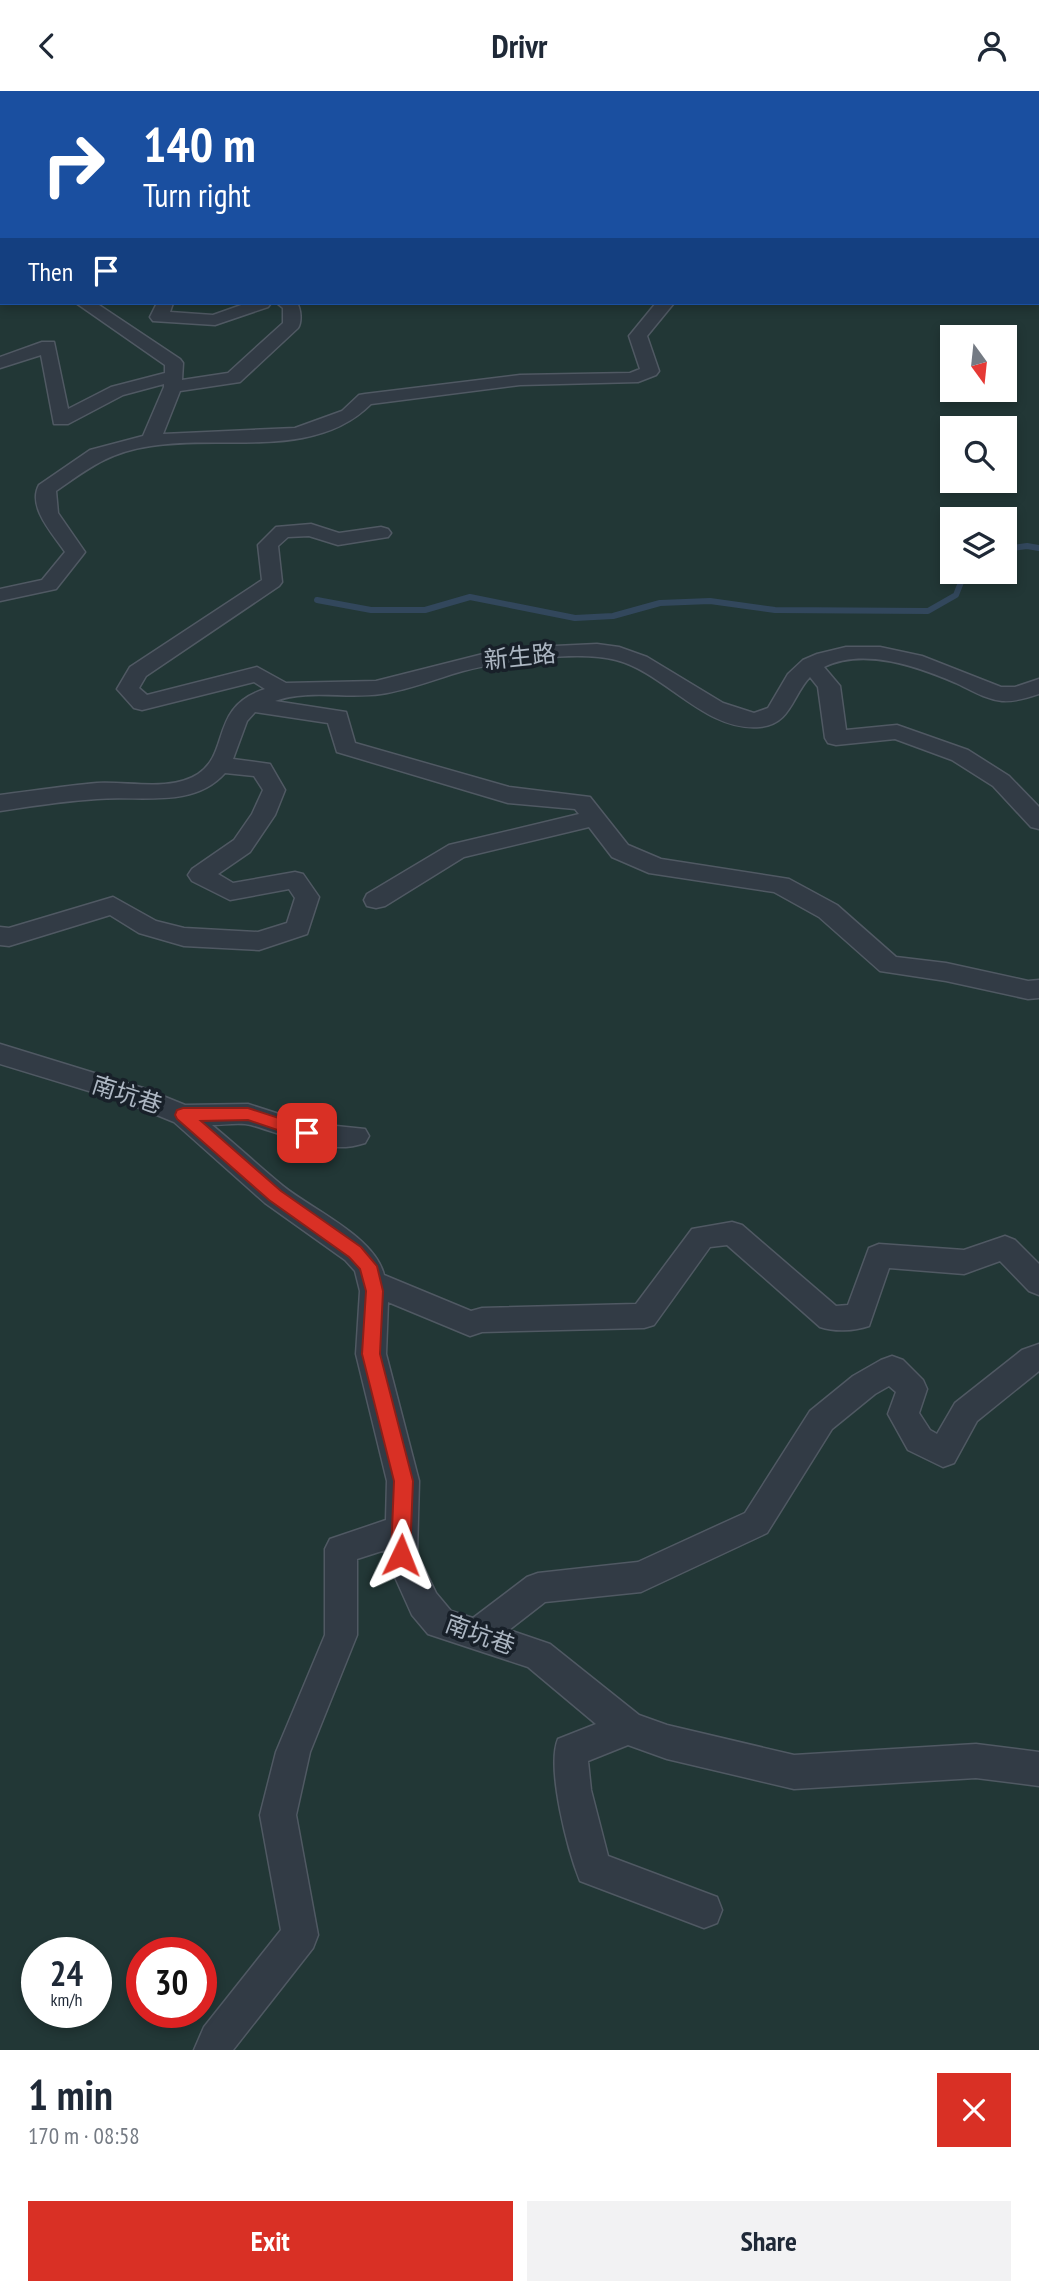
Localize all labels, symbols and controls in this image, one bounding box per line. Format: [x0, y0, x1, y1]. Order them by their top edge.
text: Drivr [492, 25, 547, 67]
icon: back [28, 27, 66, 65]
icon: person [973, 27, 1011, 65]
text: 140 m [143, 112, 256, 176]
icon: right [28, 119, 119, 210]
text: Turn right [143, 174, 251, 216]
icon: arrive [87, 252, 125, 290]
text: Then [28, 255, 73, 288]
north arrow [940, 325, 1017, 403]
map controls [940, 325, 1017, 584]
button: search [940, 416, 1017, 493]
button: layers [940, 507, 1017, 584]
street label: 新生路 [483, 637, 557, 676]
street label: 南坑巷 [88, 1069, 166, 1120]
pin [277, 1103, 337, 1163]
icon: arrive [288, 1114, 326, 1152]
position arrow [364, 1518, 438, 1592]
street label: 南坑巷 [441, 1608, 519, 1661]
speed limit sign: 30 [126, 1937, 217, 2028]
text: 24 [50, 1950, 83, 1996]
text: km/h [51, 1988, 82, 2011]
text: 1 min [28, 2067, 113, 2122]
button: close [937, 2073, 1011, 2147]
text: 170 m · 08:58 [28, 2121, 140, 2150]
button: Exit [28, 2201, 513, 2281]
button: Share [527, 2201, 1011, 2281]

